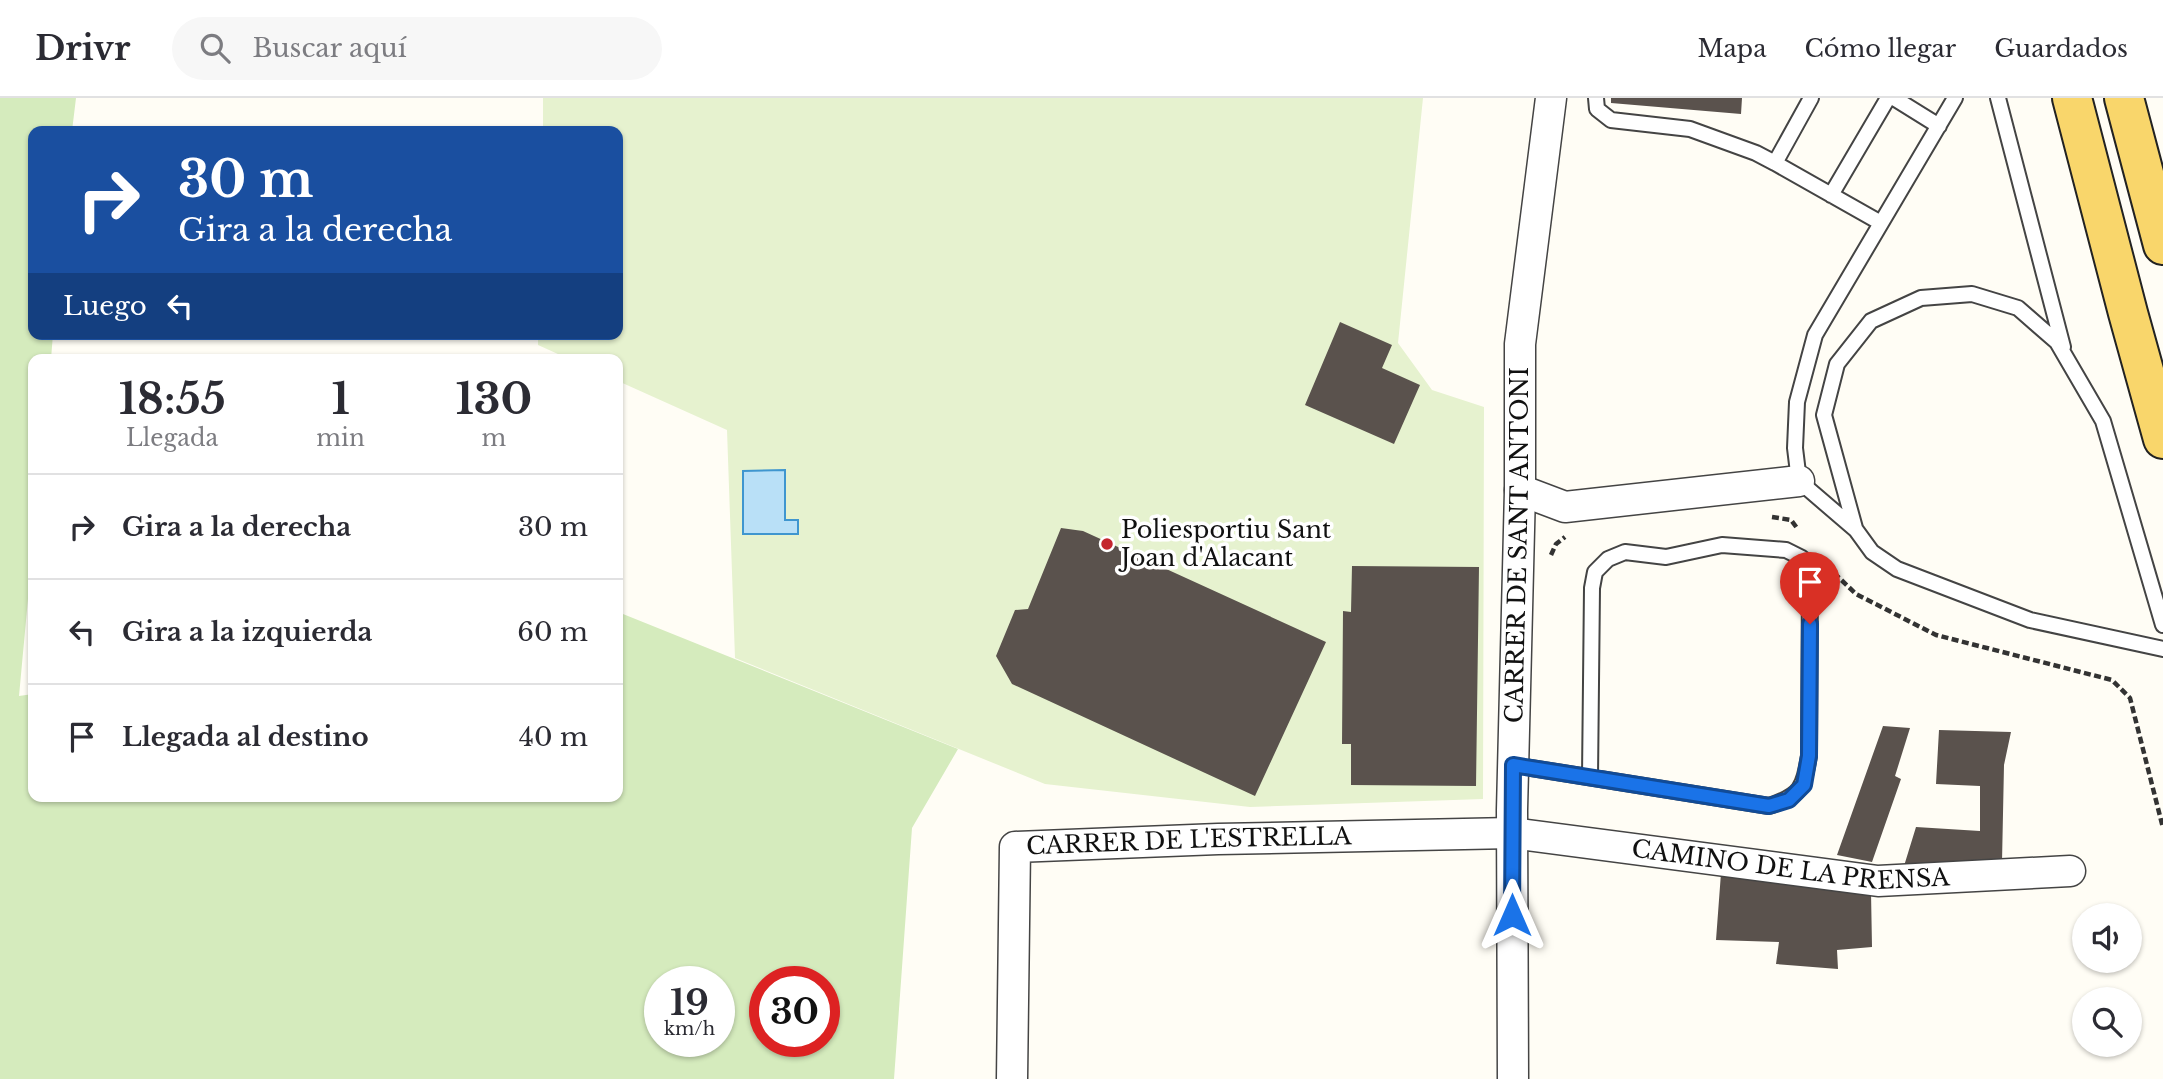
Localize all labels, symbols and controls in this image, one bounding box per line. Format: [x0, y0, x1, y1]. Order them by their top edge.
search box [172, 17, 662, 80]
text: Drivr [35, 28, 130, 69]
icon: search [196, 29, 234, 67]
text: Buscar aquí [252, 32, 407, 64]
text: Mapa [1697, 34, 1766, 63]
text: Cómo llegar [1804, 34, 1956, 63]
text: Guardados [1994, 34, 2128, 63]
text: 30 m [178, 149, 313, 210]
icon: right [63, 154, 154, 245]
text: Gira a la derecha [178, 210, 452, 250]
icon: left [161, 287, 199, 325]
text: Luego [63, 290, 147, 322]
street label: CARRER DE SANT ANTONI [1499, 367, 1534, 724]
text: 18:55 [119, 373, 226, 425]
text: 1 [331, 373, 350, 425]
text: 130 [455, 373, 532, 425]
text: Llegada [126, 424, 218, 452]
text: min [316, 424, 365, 452]
text: m [482, 424, 506, 452]
icon: right [63, 508, 101, 546]
text: Gira a la derecha [122, 511, 351, 543]
text: 30 m [518, 511, 588, 543]
place label: Poliesportiu Sant Joan d'Alacant [1118, 515, 1331, 572]
marker: Poliesportiu Sant Joan d'Alacant [1099, 536, 1115, 552]
pin [1780, 552, 1840, 624]
icon: arrive [1791, 563, 1829, 601]
icon: left [63, 613, 101, 651]
text: Gira a la izquierda [122, 616, 372, 648]
text: 60 m [517, 616, 588, 648]
icon: arrive [63, 718, 101, 756]
text: Llegada al destino [122, 721, 369, 753]
text: 40 m [519, 721, 588, 753]
street label: CARRER DE L'ESTRELLA [1026, 821, 1352, 861]
street label: CAMINO DE LA PRENSA [1630, 834, 1951, 895]
position arrow [1475, 878, 1549, 952]
map controls [2072, 903, 2142, 1057]
button: sound [2072, 903, 2142, 973]
speed limit sign: 30 [749, 966, 840, 1057]
text: 19 [670, 981, 709, 1024]
button: search [2072, 987, 2142, 1057]
text: km/h [664, 1018, 715, 1040]

